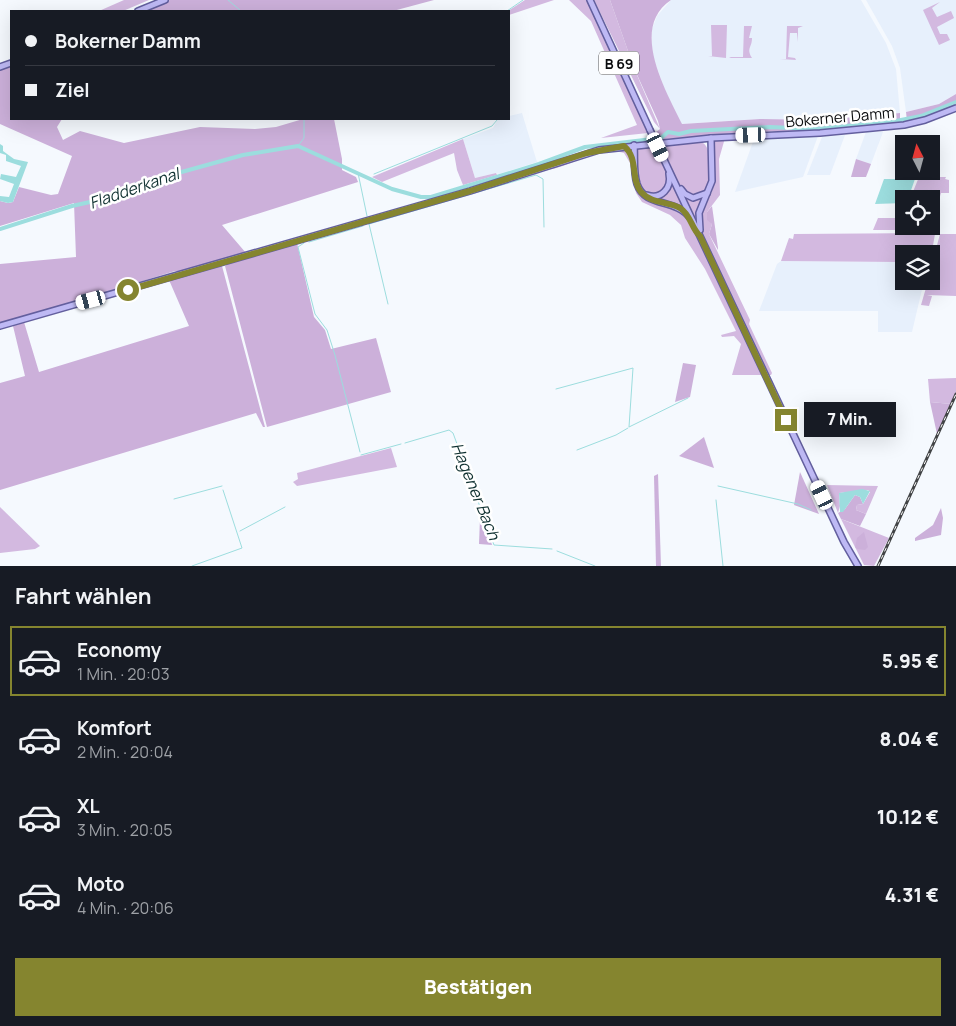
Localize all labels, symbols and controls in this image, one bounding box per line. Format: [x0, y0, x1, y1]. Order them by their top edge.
text: Bokerner Damm [55, 28, 201, 54]
road number: B 69 [599, 52, 639, 74]
text: Ziel [55, 77, 90, 103]
street label: Bokerner Damm [785, 102, 895, 132]
car [735, 127, 766, 143]
car [644, 130, 671, 164]
north arrow [895, 135, 940, 180]
map controls [895, 135, 940, 290]
water label: Fladderkanal [86, 162, 184, 214]
button: locate [895, 190, 940, 235]
button: layers [895, 245, 940, 290]
route start [117, 279, 139, 301]
car [74, 289, 107, 311]
callout: 7 Min. [804, 402, 896, 438]
text: 7 Min. [827, 408, 873, 430]
route end [775, 409, 797, 431]
water label: Hagener Bach [446, 439, 506, 543]
car [808, 478, 835, 512]
text: Fahrt wählen [15, 581, 152, 611]
text: Economy [77, 637, 161, 663]
icon: car [17, 639, 62, 684]
text: 5.95 € [882, 648, 939, 674]
text: 1 Min. · 20:03 [77, 663, 169, 685]
text: Komfort [77, 715, 152, 741]
icon: car [17, 717, 62, 762]
text: 8.04 € [880, 726, 939, 752]
text: 2 Min. · 20:04 [77, 741, 173, 763]
text: XL [77, 793, 100, 819]
icon: car [17, 795, 62, 840]
text: 10.12 € [877, 804, 939, 830]
text: 3 Min. · 20:05 [77, 819, 172, 841]
text: Moto [77, 871, 124, 897]
icon: car [17, 873, 62, 918]
text: 4.31 € [885, 882, 939, 908]
text: 4 Min. · 20:06 [77, 897, 174, 919]
button: Bestätigen [15, 958, 941, 1016]

